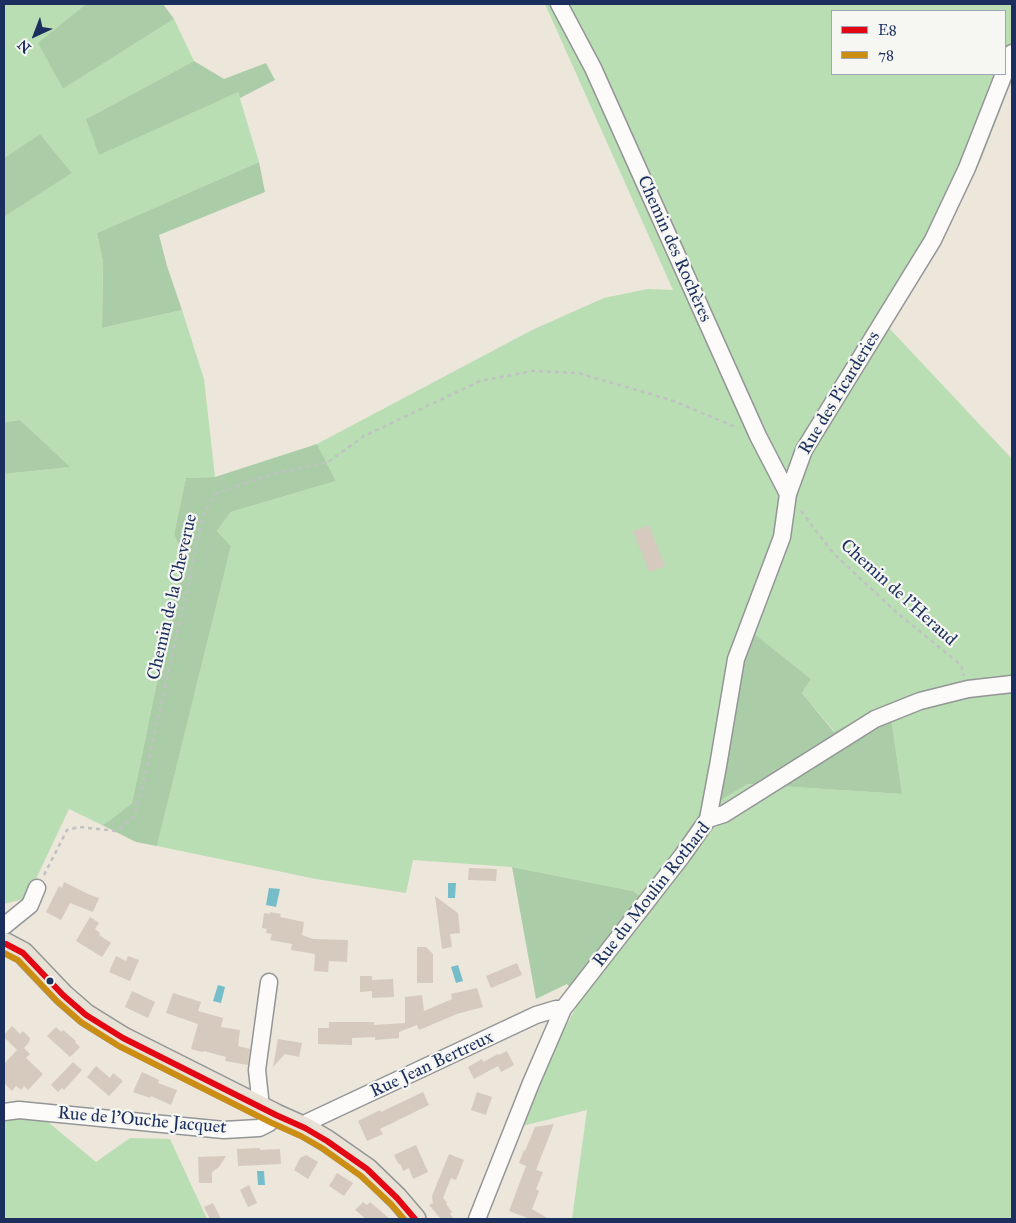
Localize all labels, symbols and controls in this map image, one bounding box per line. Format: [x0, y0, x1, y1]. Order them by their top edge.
north arrow [10, 10, 60, 60]
legend [831, 10, 1006, 75]
text: E8 [878, 21, 897, 39]
text: N [14, 36, 35, 57]
text: 78 [878, 46, 894, 64]
street label: Chemin des Rochères [632, 173, 716, 325]
street label: Rue des Picarderies [795, 328, 885, 458]
street label: Chemin de la Cheverue [143, 512, 203, 682]
street label: Chemin de l'Heraud [835, 535, 961, 651]
street label: Rue du Moulin Rothard [589, 818, 715, 972]
unlabelled marker [45, 976, 55, 986]
street label: Rue Jean Bertreux [367, 1027, 497, 1103]
street label: Rue de l'Ouche Jacquet [57, 1103, 227, 1139]

